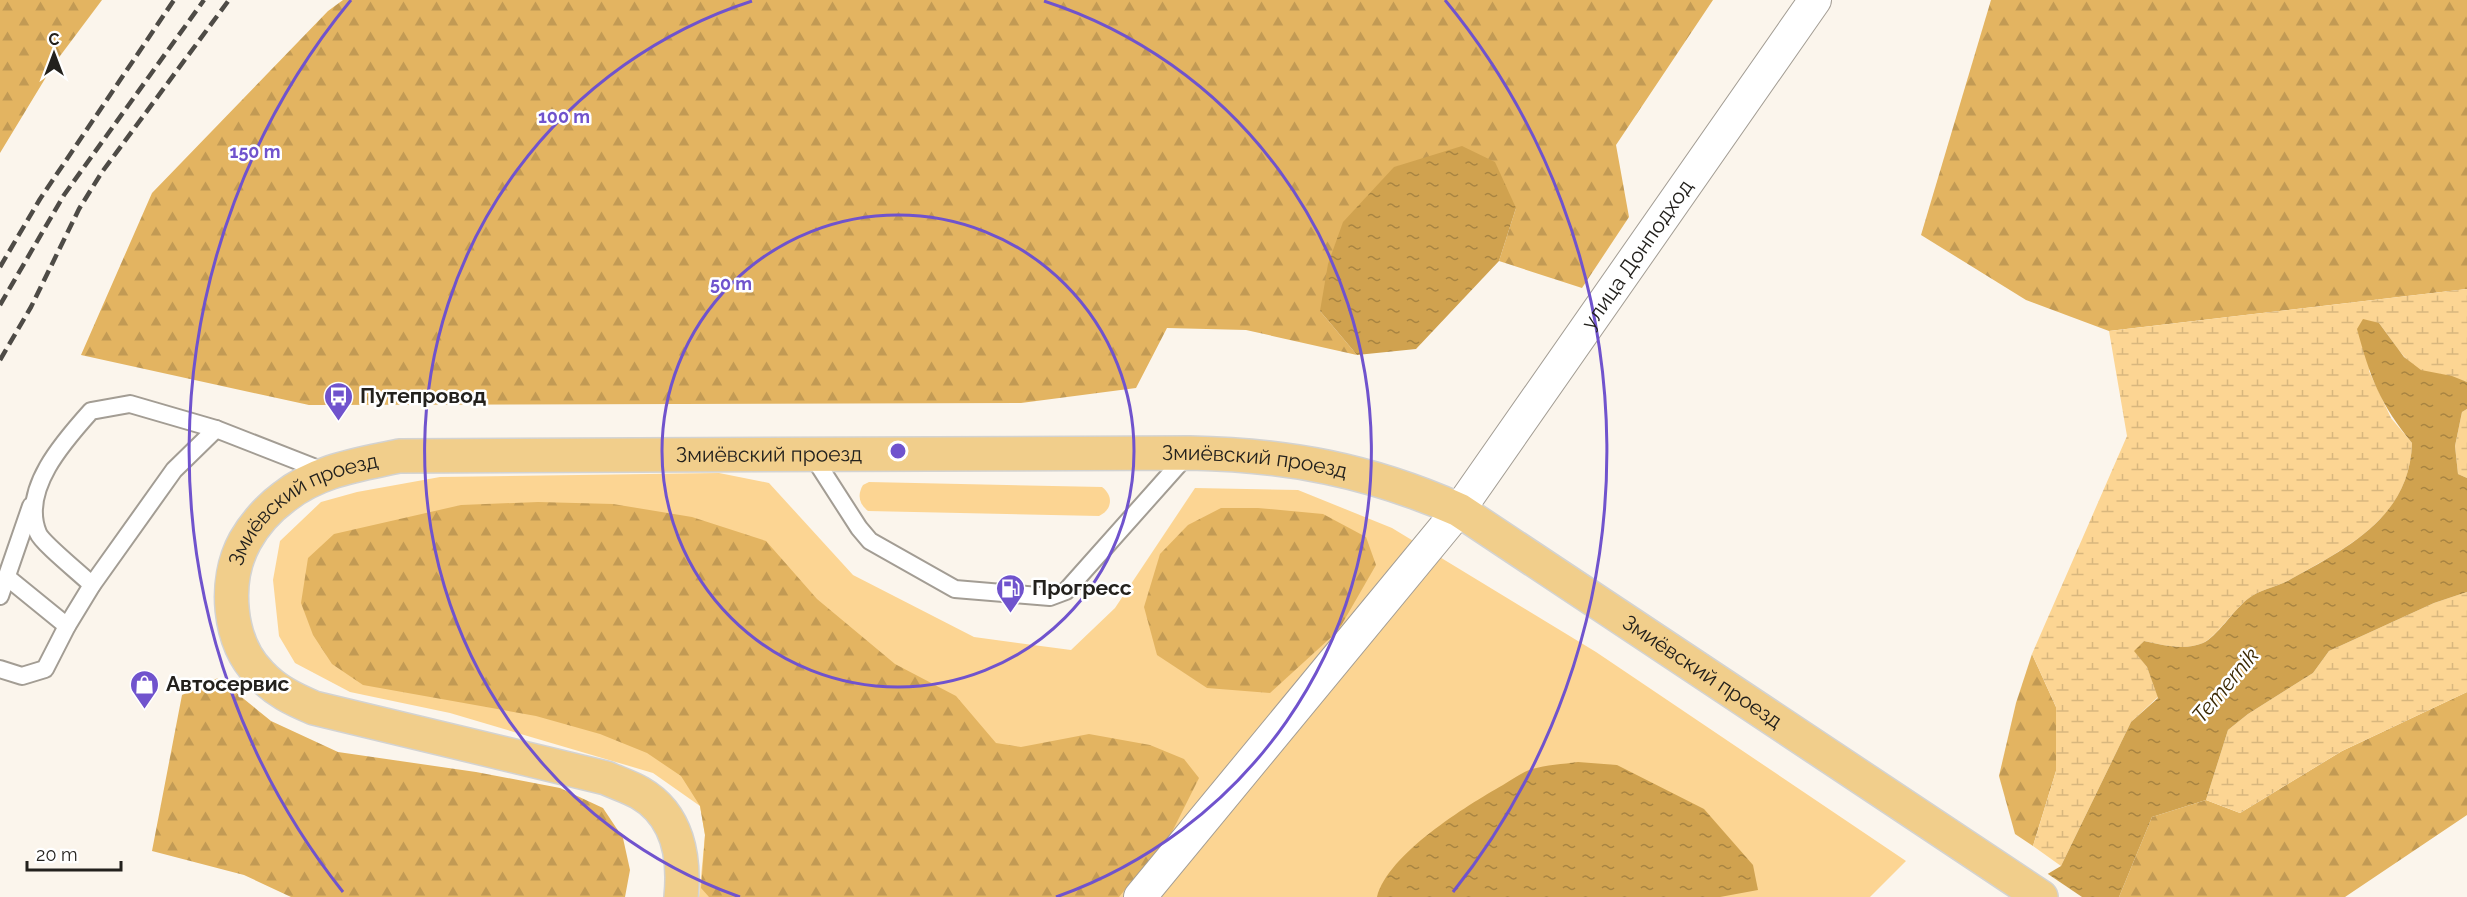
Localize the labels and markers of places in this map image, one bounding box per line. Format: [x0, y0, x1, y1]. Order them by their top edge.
bus stop icon: Путепровод [323, 380, 355, 422]
place label: Путепровод [360, 383, 486, 408]
centre of rings [888, 441, 908, 461]
fuel station icon: Прогресс [995, 572, 1027, 614]
place label: Прогресс [1032, 575, 1132, 600]
shop icon: Автосервис [129, 668, 161, 710]
place label: Автосервис [166, 671, 290, 696]

